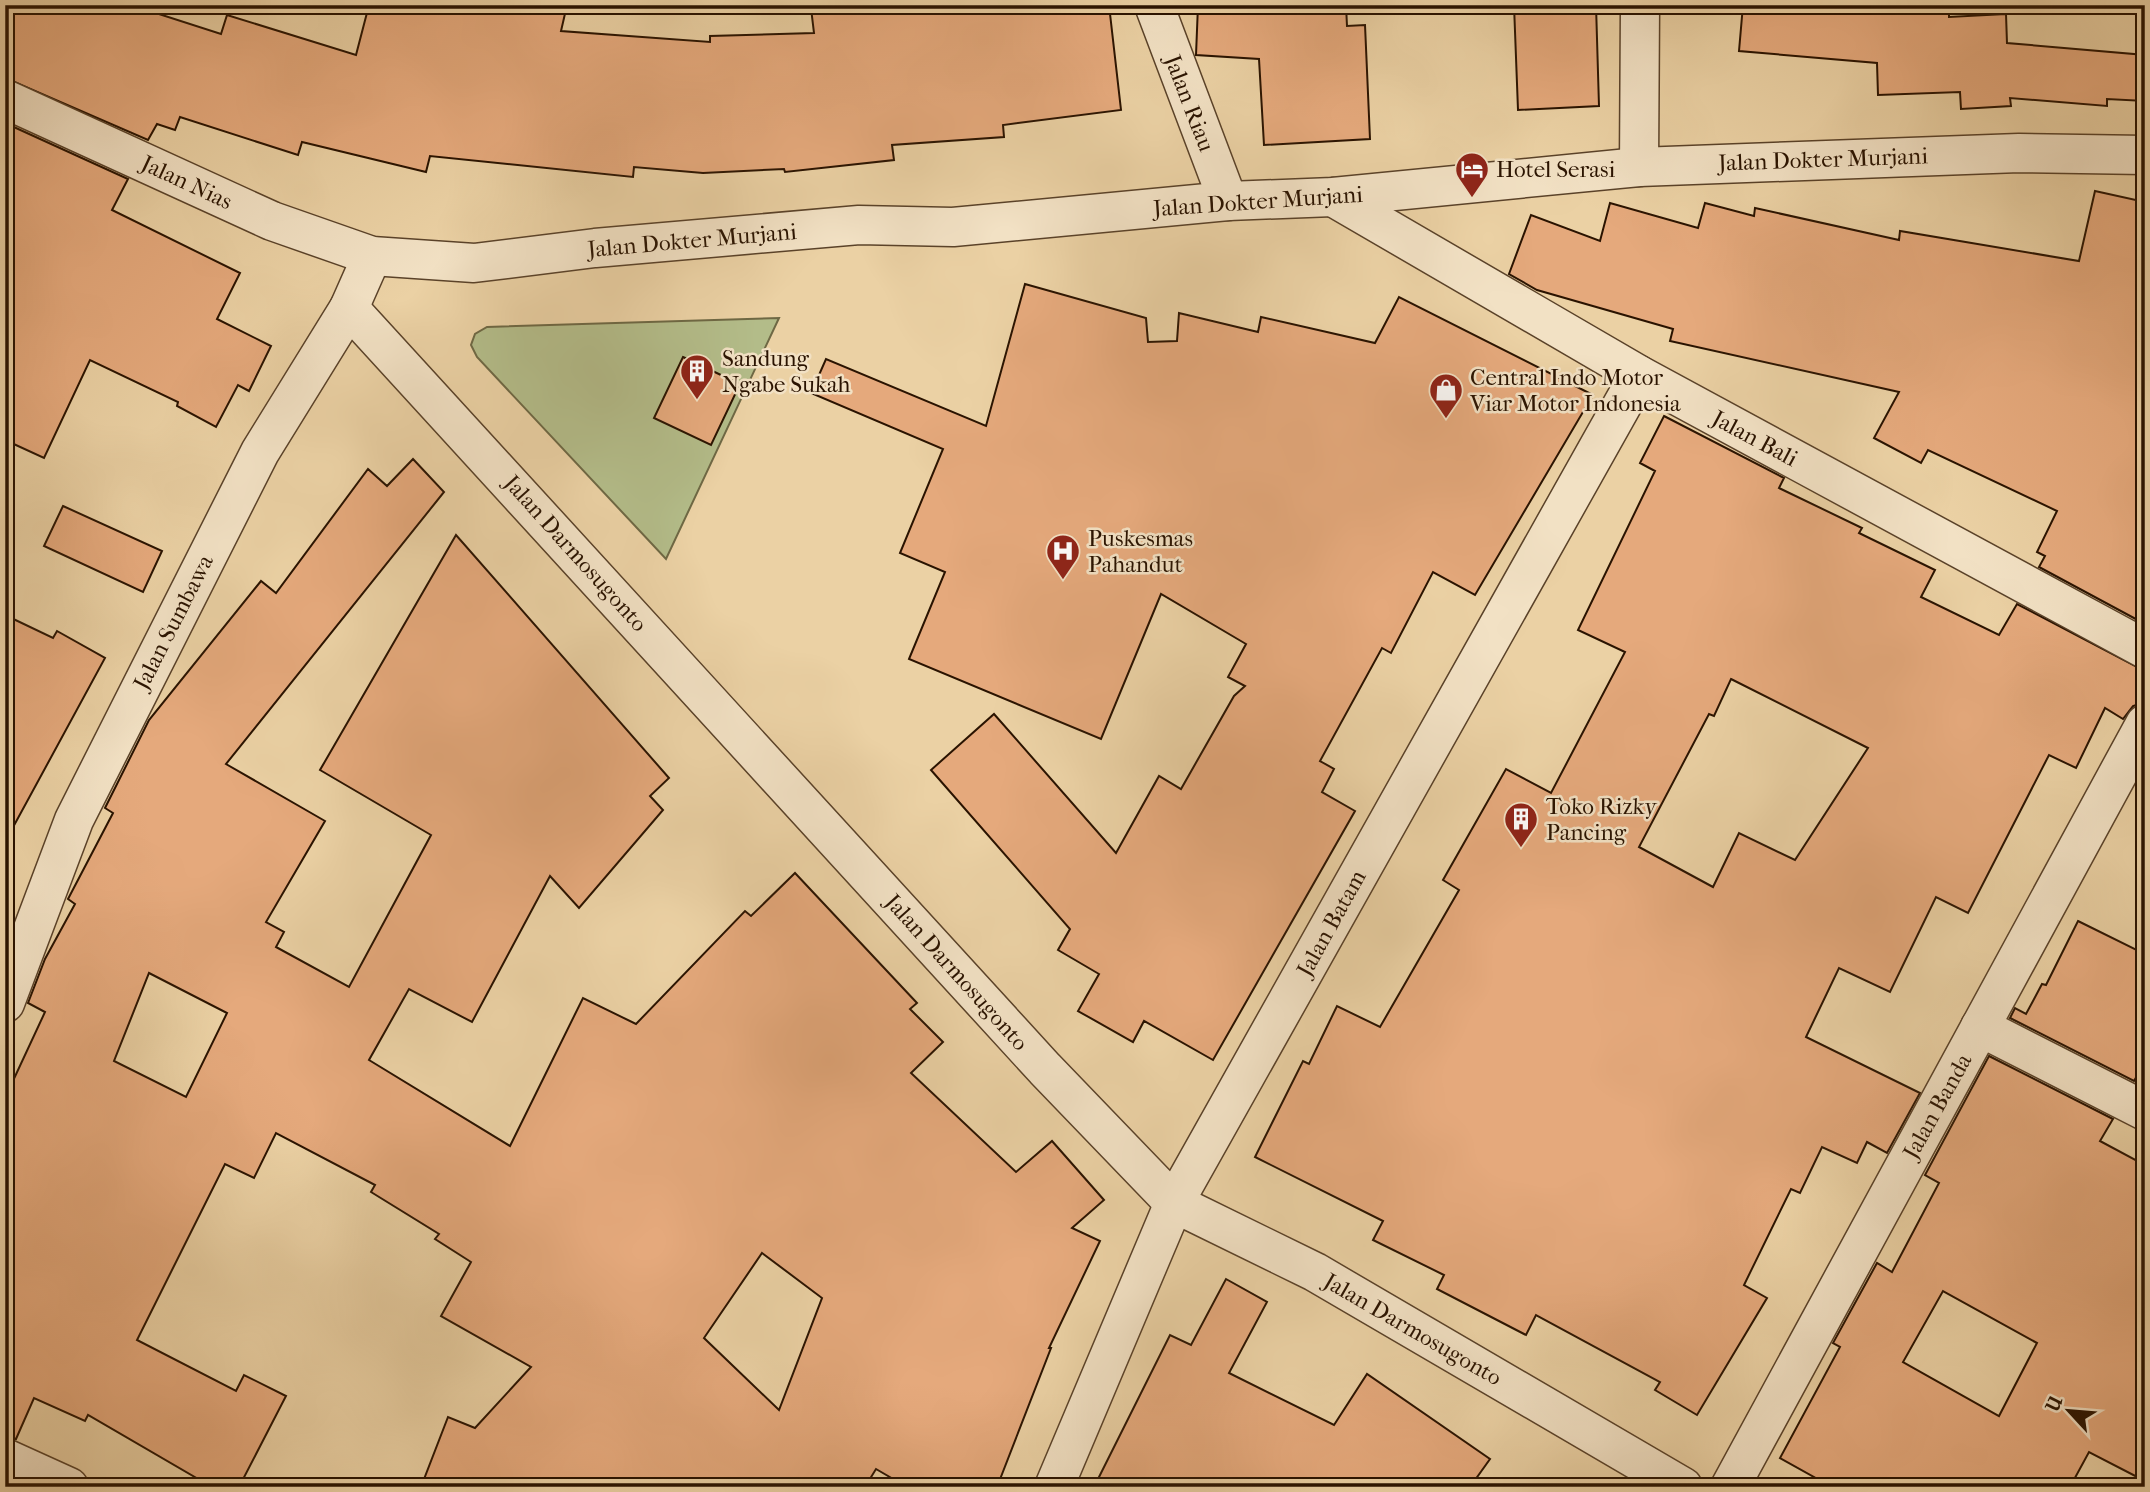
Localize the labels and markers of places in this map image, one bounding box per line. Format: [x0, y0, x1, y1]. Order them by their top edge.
hotel icon: Hotel Serasi [1453, 150, 1491, 199]
place label: Hotel Serasi [1496, 156, 1615, 183]
place label: Sandung Ngabe Sukah [722, 345, 851, 398]
building icon: Sandung Ngabe Sukah [678, 352, 716, 401]
place label: Central Indo Motor Viar Motor Indonesia [1469, 364, 1681, 417]
shop icon: Central Indo Motor Viar Motor Indonesia [1427, 371, 1465, 420]
place label: Puskesmas Pahandut [1088, 525, 1193, 578]
hospital icon: Puskesmas Pahandut [1044, 532, 1082, 581]
place label: Toko Rizky Pancing [1546, 793, 1657, 846]
building icon: Toko Rizky Pancing [1502, 800, 1540, 849]

